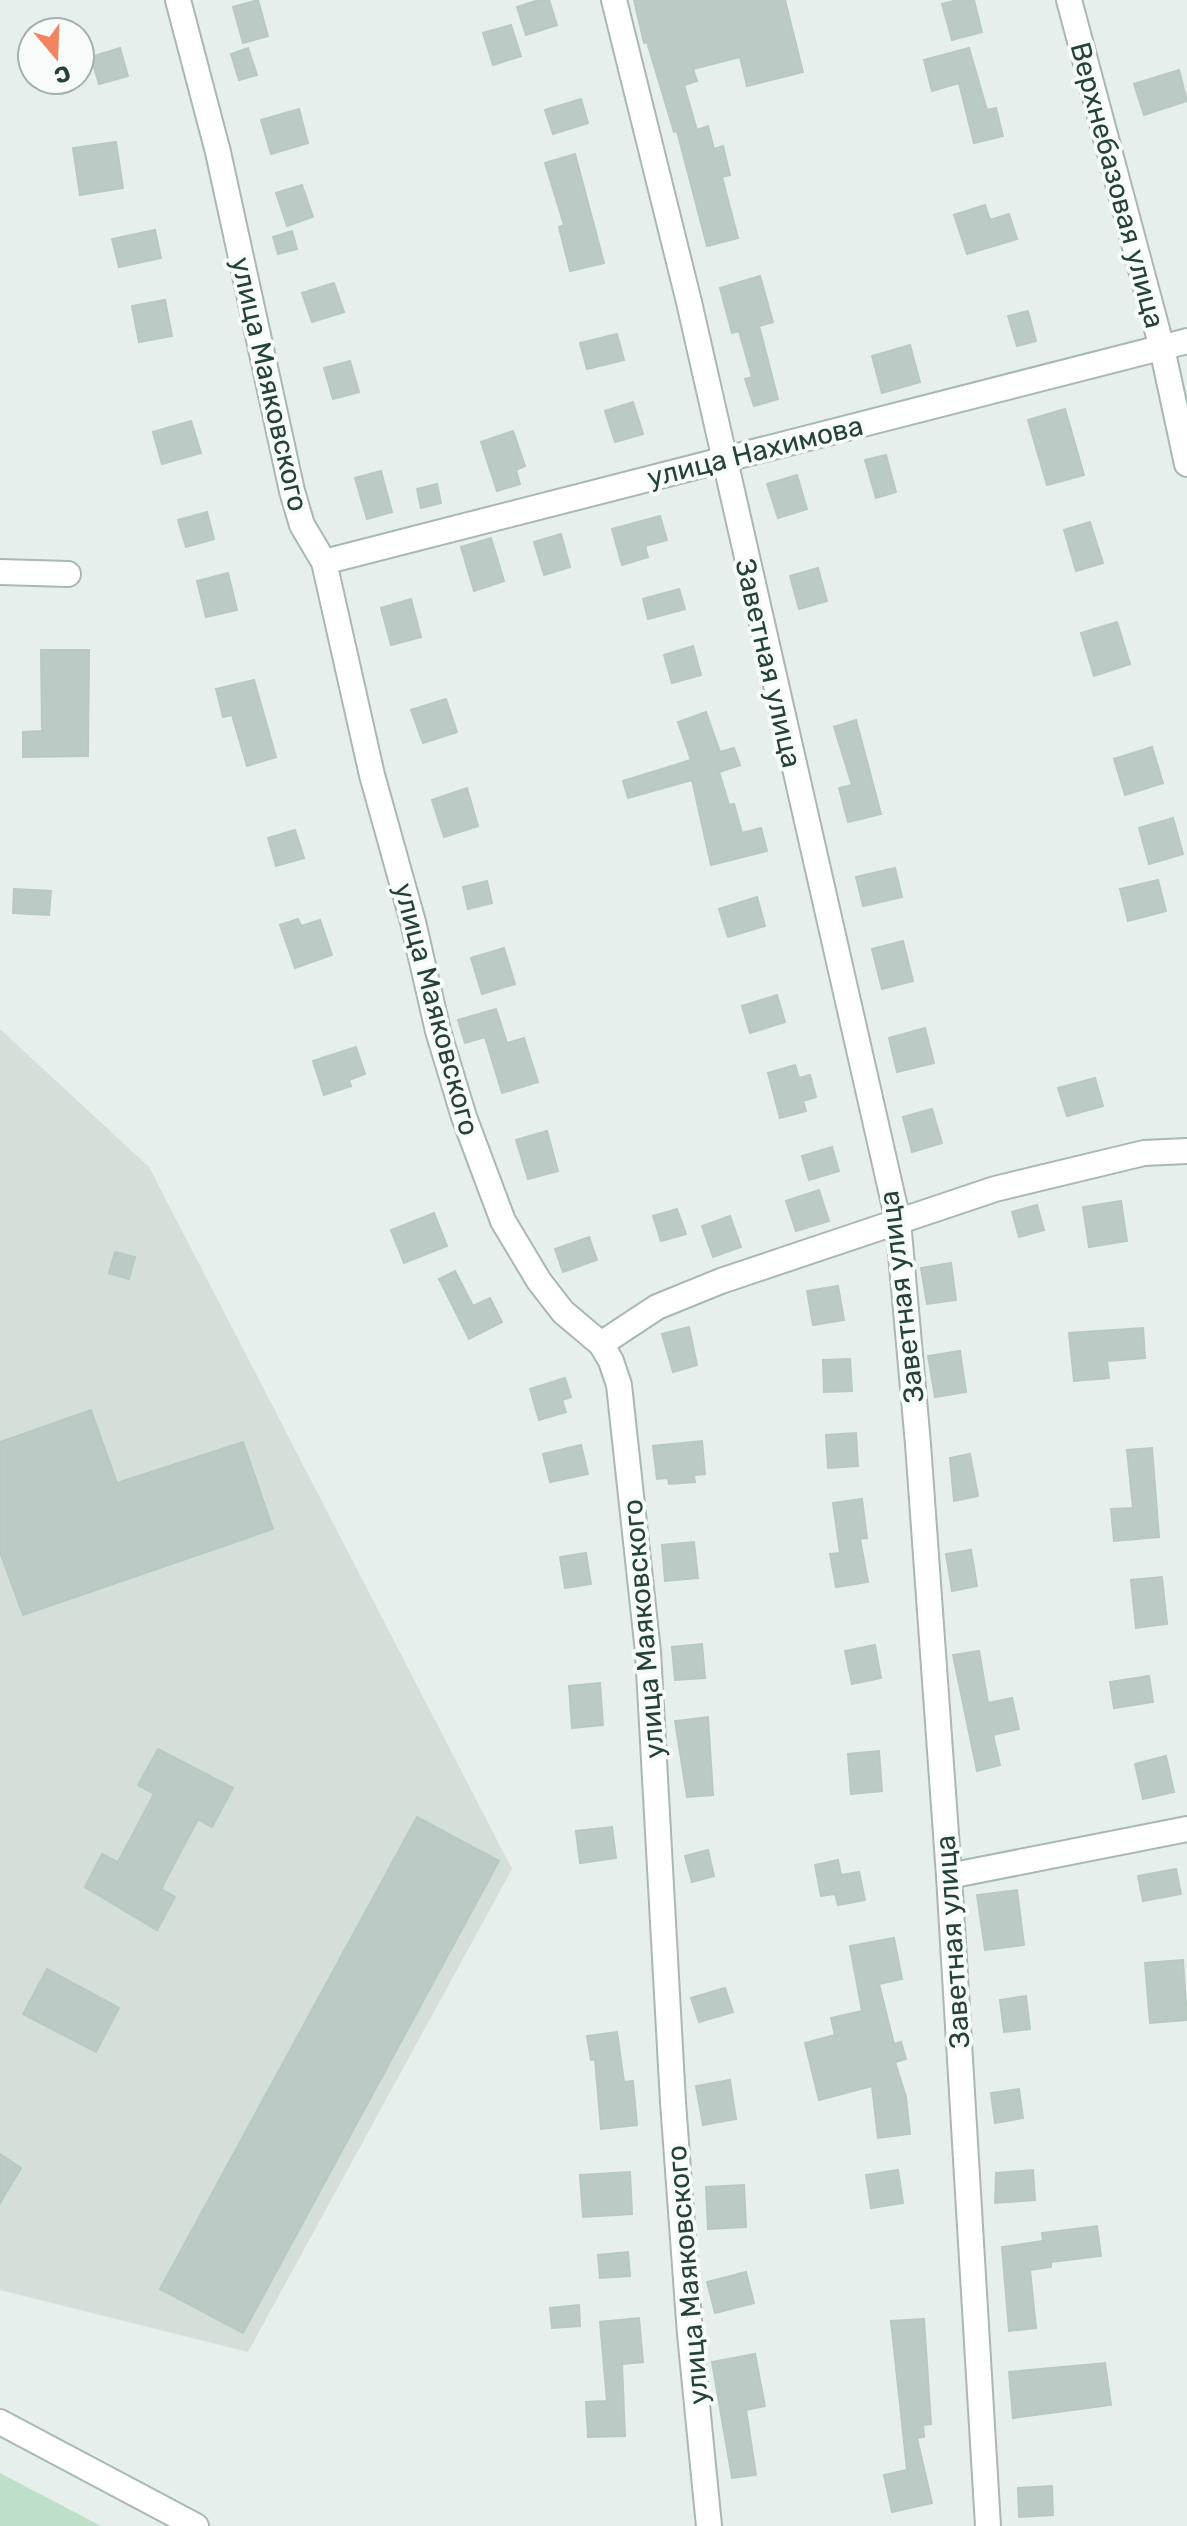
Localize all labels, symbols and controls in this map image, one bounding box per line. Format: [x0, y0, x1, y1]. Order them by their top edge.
north arrow [16, 16, 96, 96]
street label: Верхнебазовая улица [1063, 38, 1172, 332]
text: С [51, 59, 74, 90]
street label: улица Маяковского [224, 254, 315, 515]
street label: улица Нахимова [644, 409, 866, 494]
street label: Заветная улица [728, 555, 809, 771]
street label: улица Маяковского [387, 879, 486, 1139]
street label: Заветная улица [872, 1189, 931, 1405]
street label: улица Маяковского [616, 1498, 671, 1760]
street label: Заветная улица [929, 1834, 976, 2050]
street label: улица Маяковского [660, 2144, 715, 2406]

